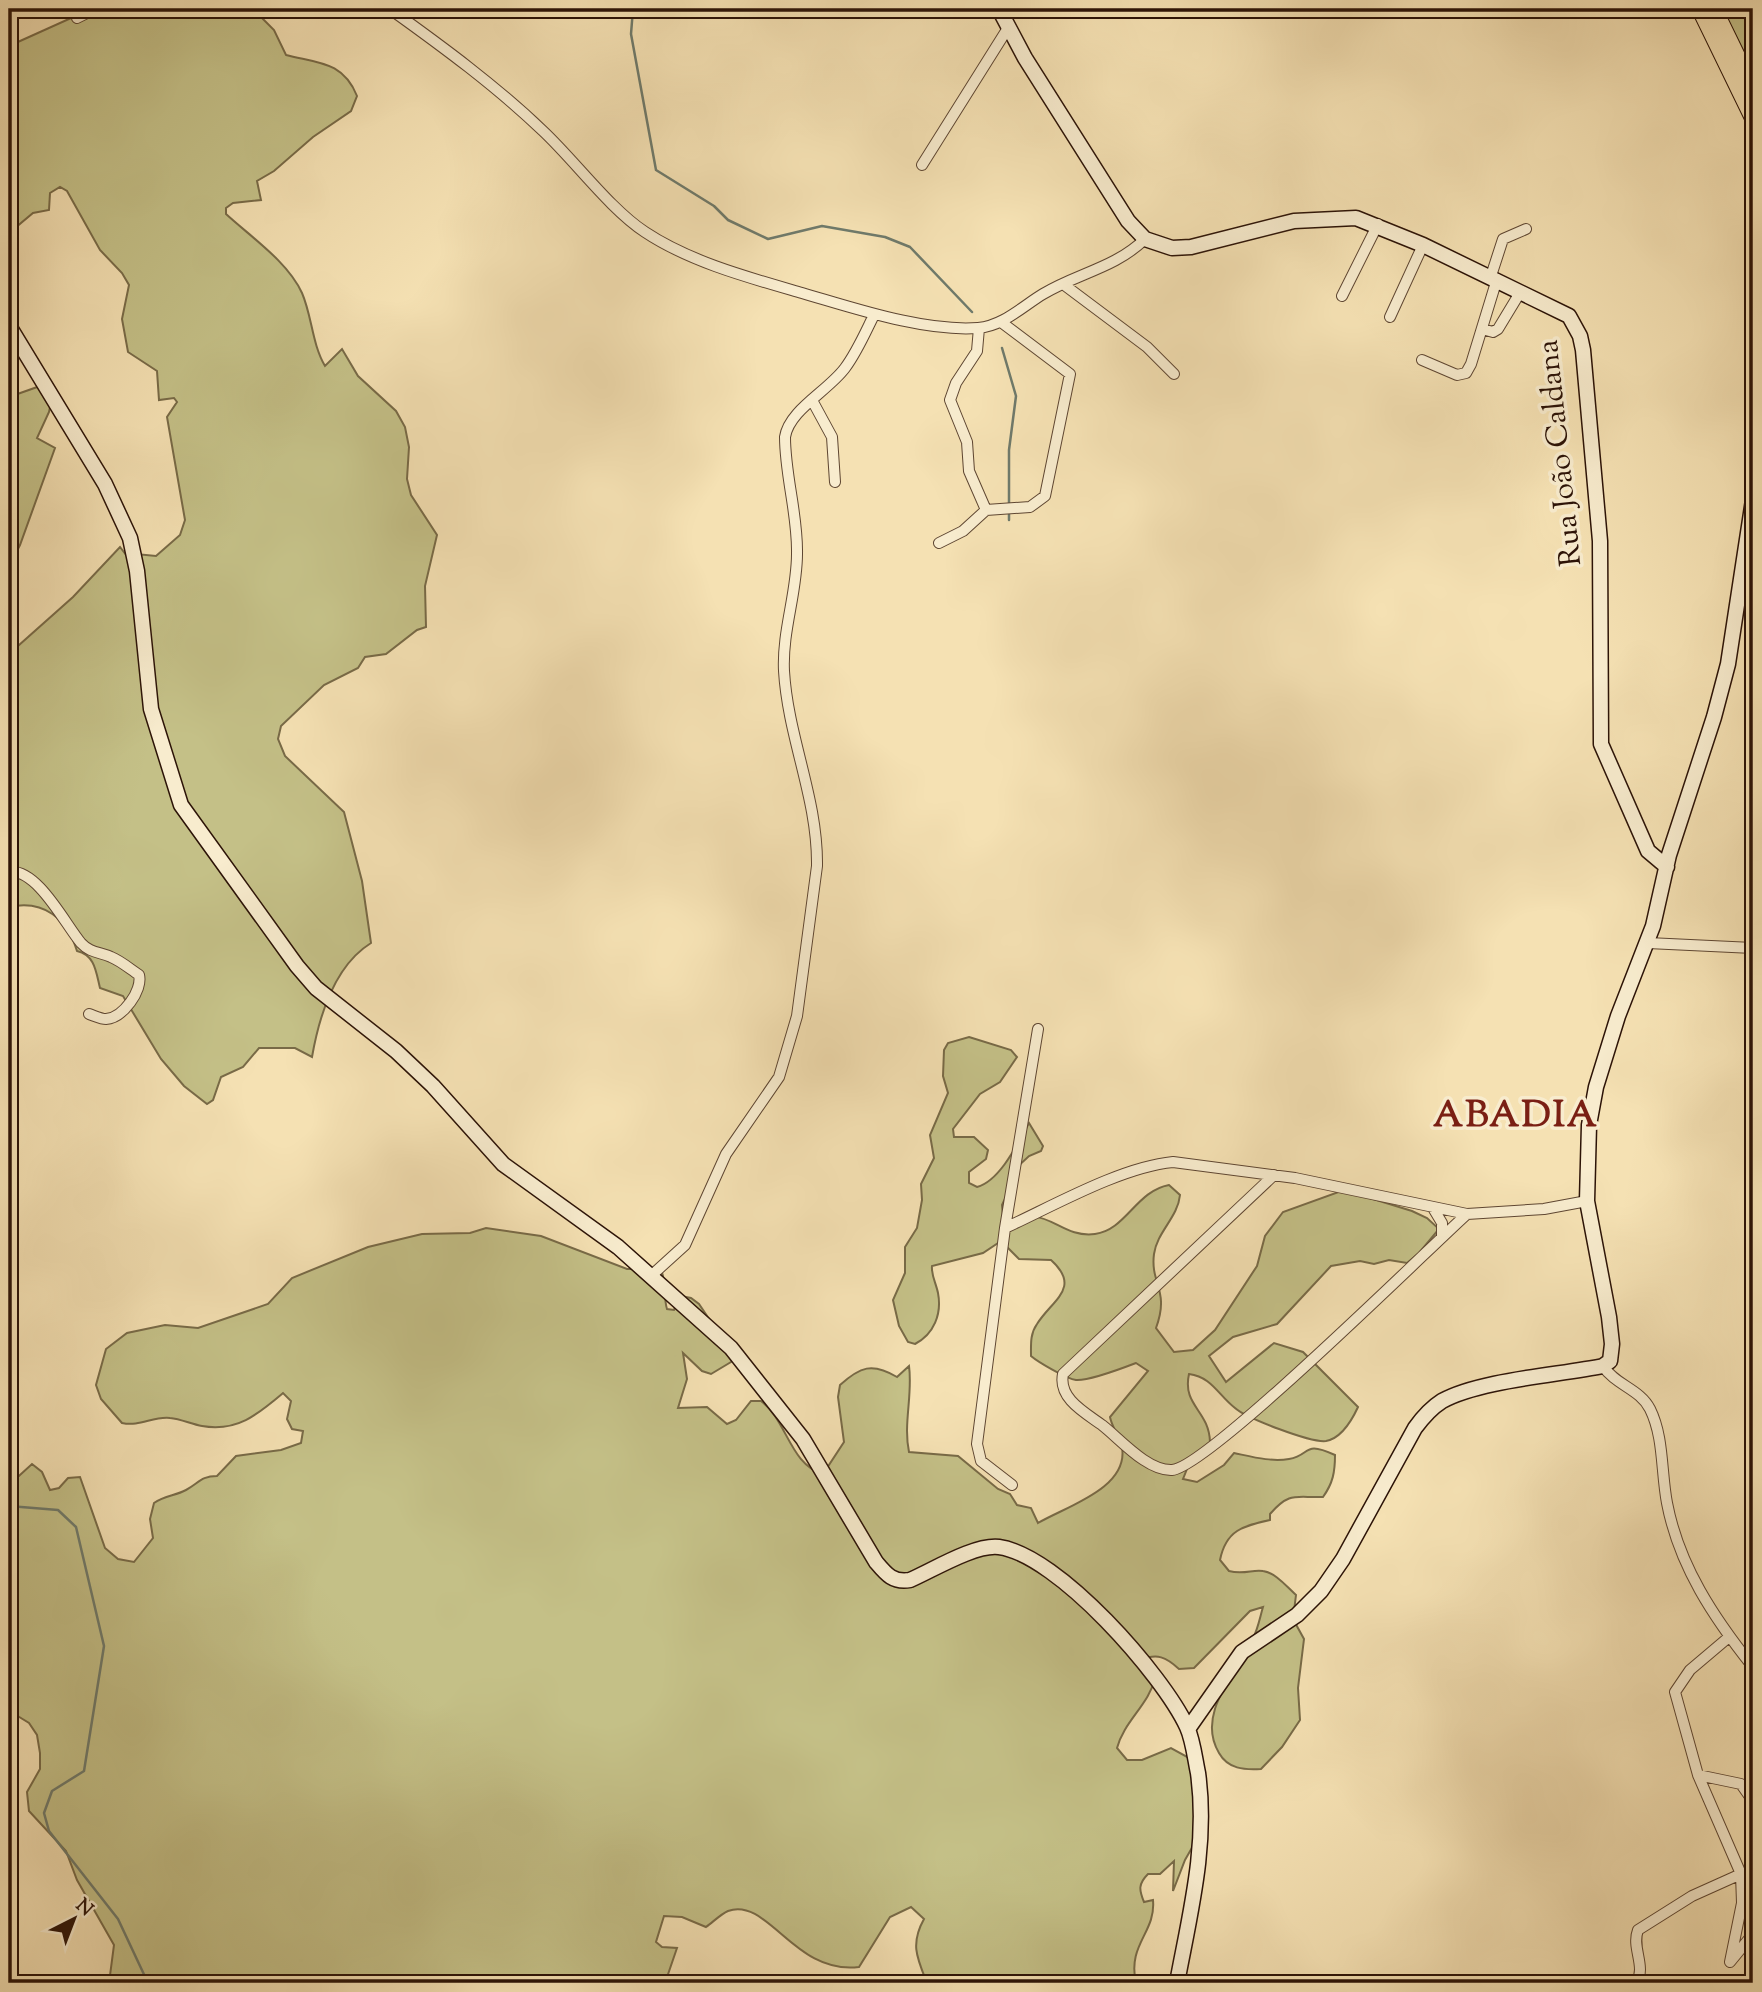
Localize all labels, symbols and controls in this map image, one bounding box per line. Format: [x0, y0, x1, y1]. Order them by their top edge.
street label: Rua João Caldana [1528, 337, 1594, 568]
district label: ABADIA [1433, 1090, 1599, 1144]
north arrow [38, 1884, 108, 1954]
text: N [69, 1893, 98, 1923]

